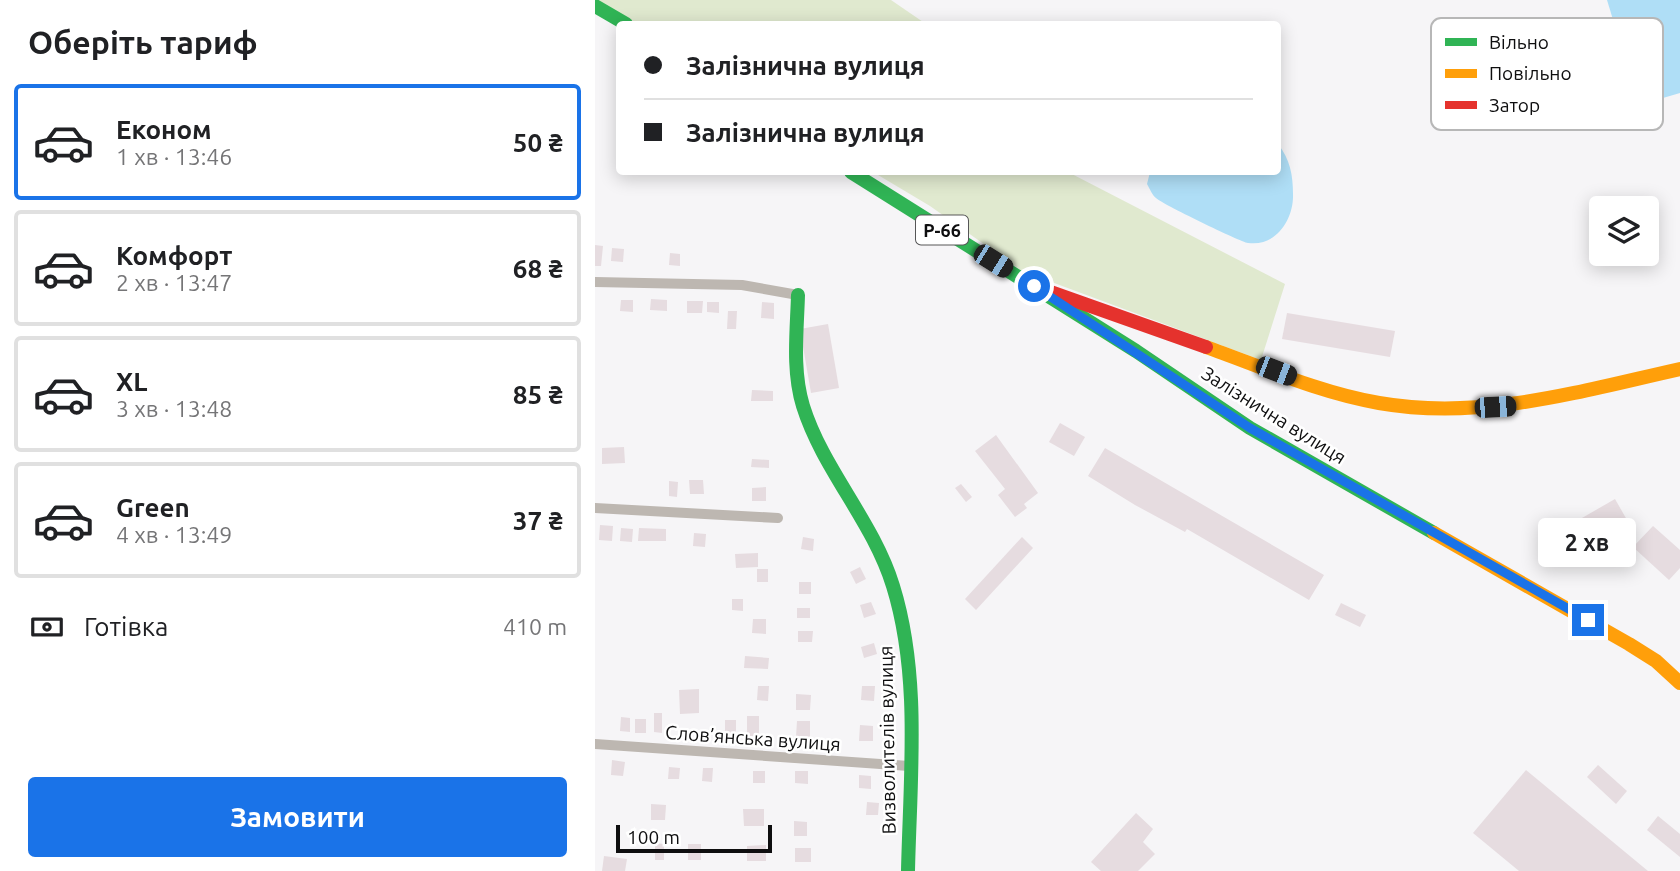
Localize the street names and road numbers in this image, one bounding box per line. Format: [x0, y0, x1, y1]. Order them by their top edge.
road number: Р-66 [916, 215, 968, 244]
street label: Залізнична вулиця [1198, 362, 1350, 468]
street label: Визволителів вулиця [874, 645, 900, 835]
street label: Слов’янська вулиця [665, 721, 841, 755]

